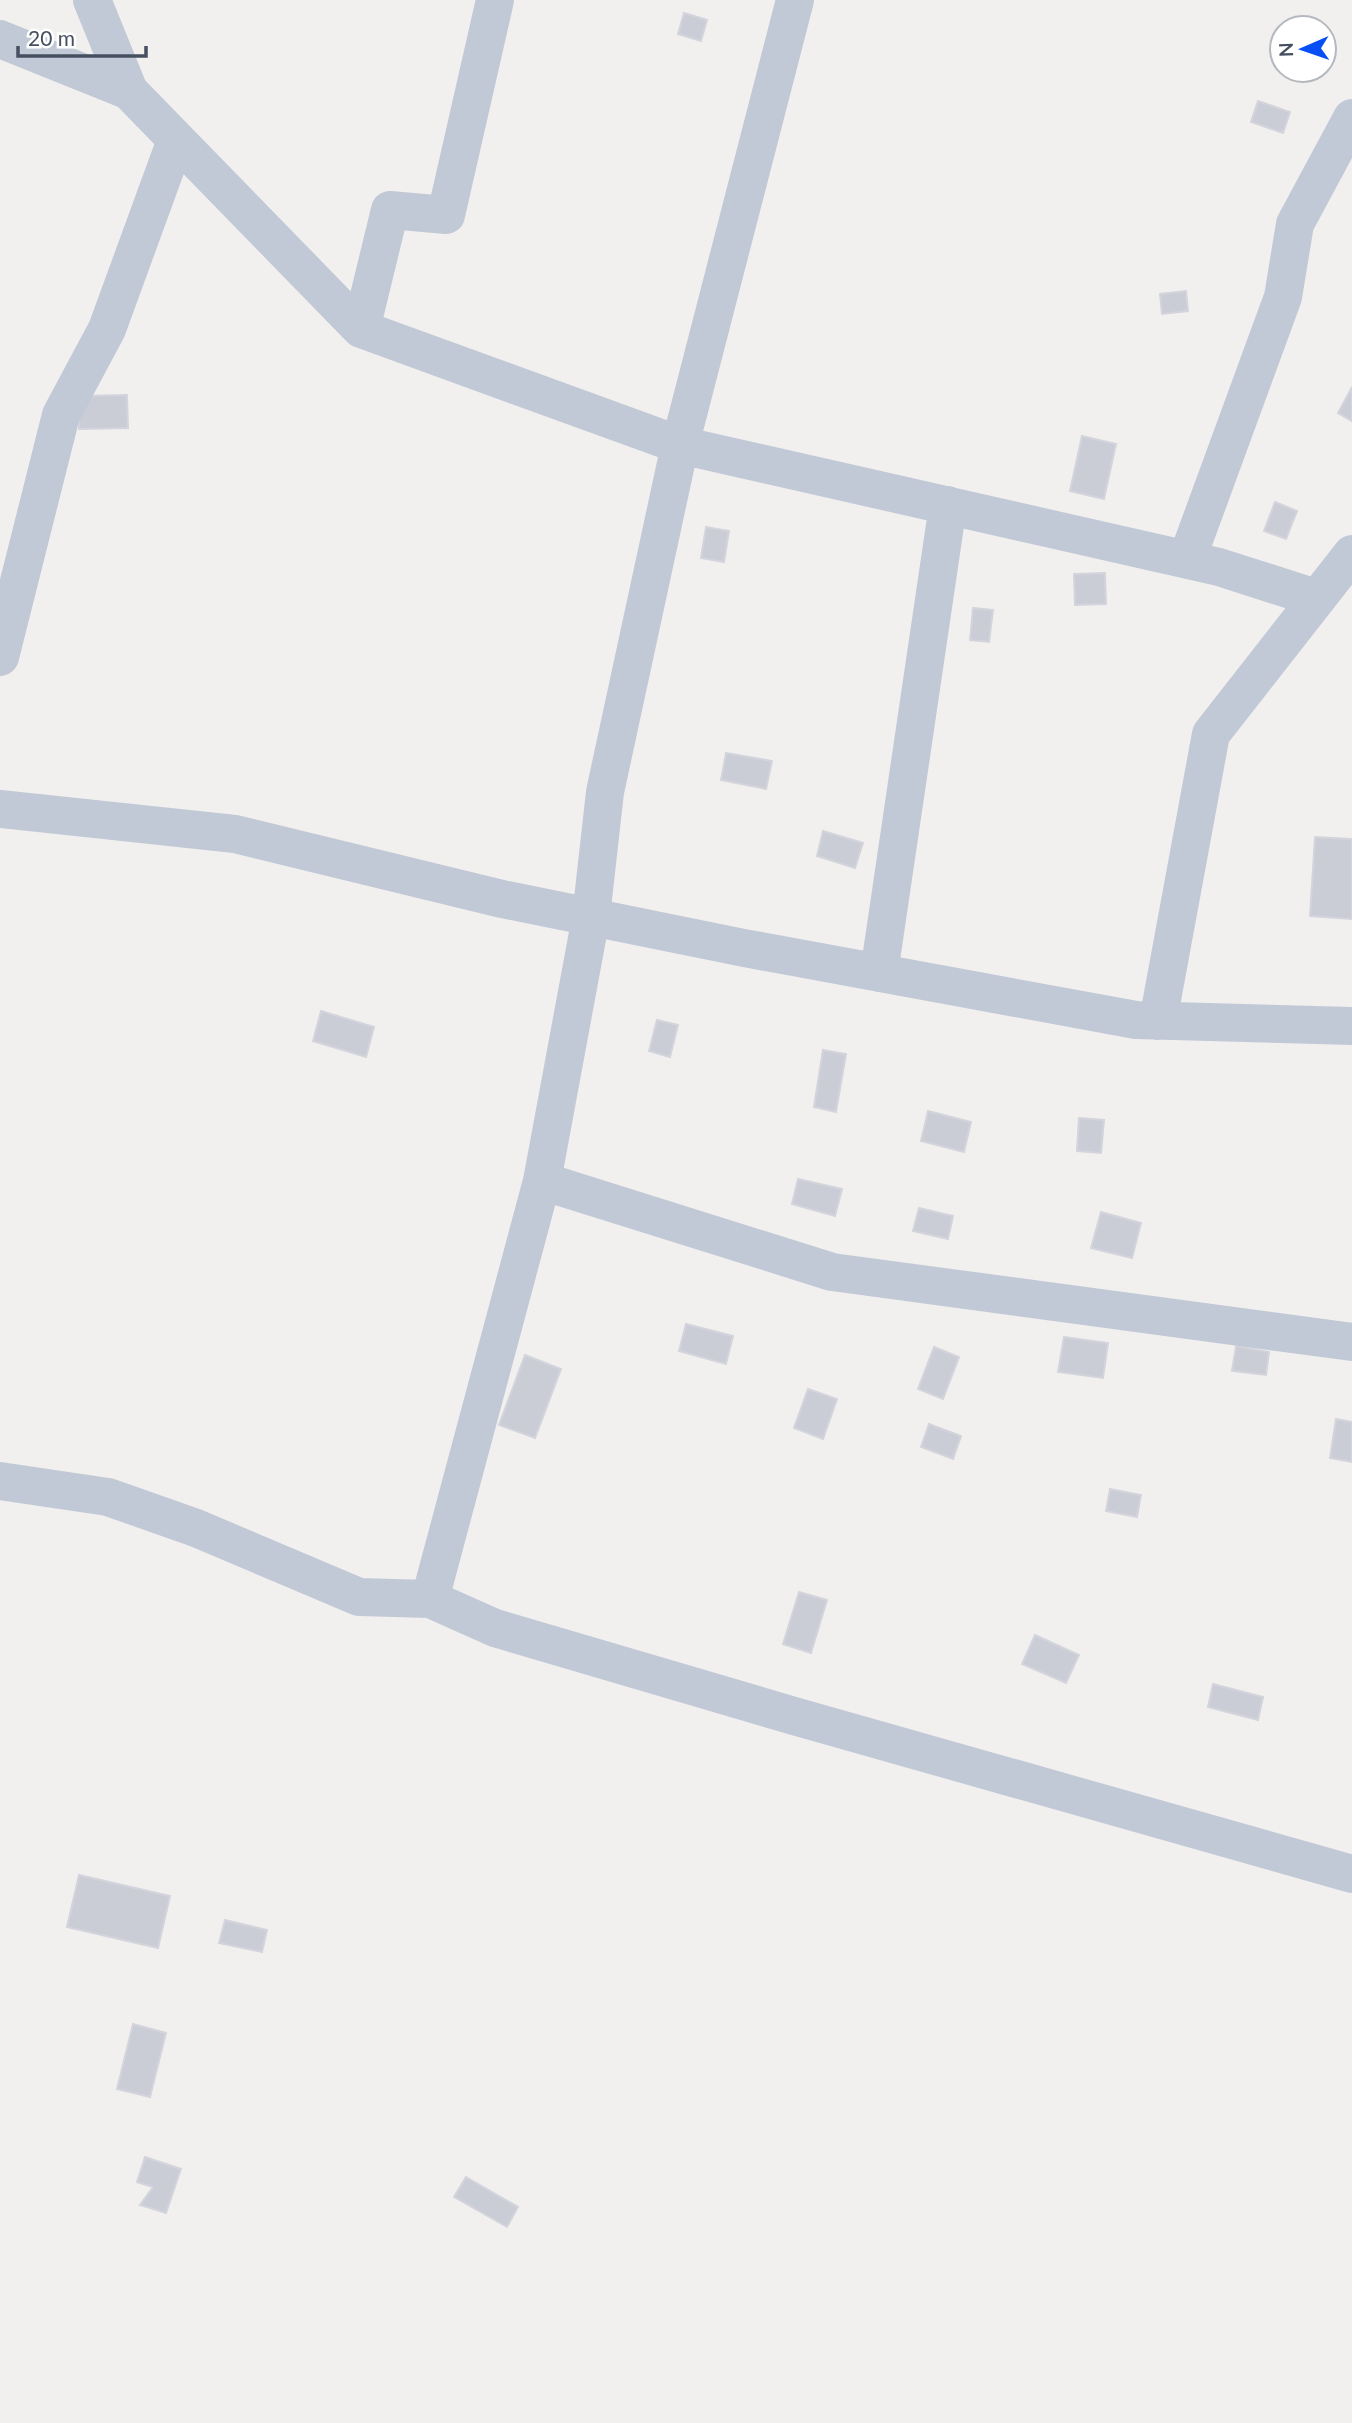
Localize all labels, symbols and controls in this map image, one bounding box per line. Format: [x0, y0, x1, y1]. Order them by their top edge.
scale bar [18, 14, 145, 58]
north arrow [1268, 14, 1338, 84]
text: 20 m [28, 25, 75, 50]
text: N [1274, 42, 1297, 57]

